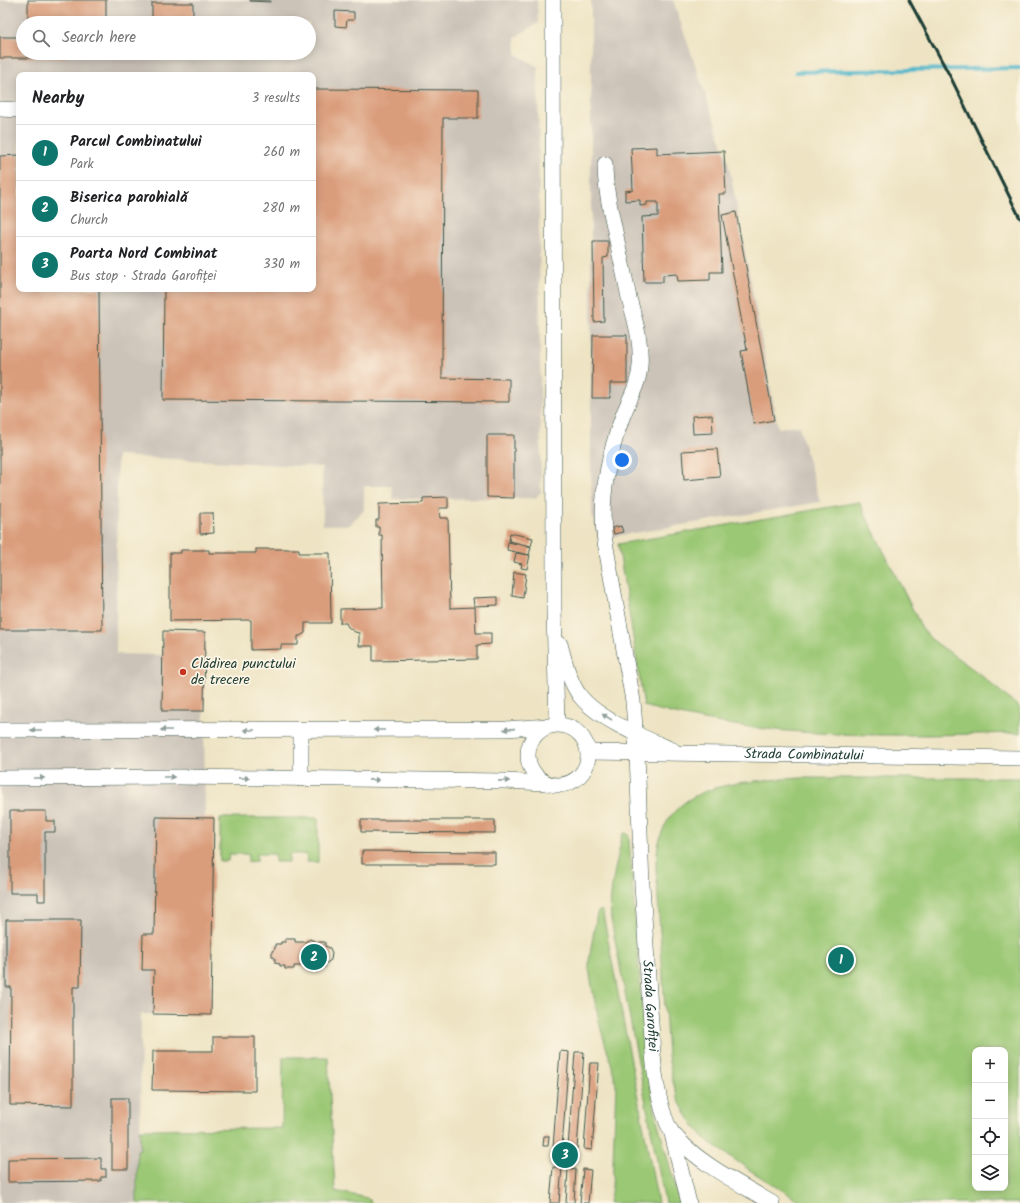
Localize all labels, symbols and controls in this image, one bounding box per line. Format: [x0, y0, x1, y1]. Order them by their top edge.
search box [16, 16, 316, 60]
text: Search here [62, 26, 136, 50]
icon: search [30, 27, 52, 49]
text: Nearby [32, 85, 84, 112]
text: 3 results [252, 88, 300, 109]
text: Parcul Combinatului [70, 130, 202, 154]
text: 1 [43, 142, 47, 163]
text: 260 m [263, 142, 300, 163]
text: Park [70, 154, 94, 175]
text: Biserica parohială [70, 186, 187, 210]
text: 2 [41, 198, 49, 219]
text: 280 m [263, 198, 300, 219]
text: Church [70, 210, 108, 231]
text: Poarta Nord Combinat [70, 242, 217, 266]
text: 3 [41, 254, 49, 275]
text: 330 m [263, 254, 300, 275]
text: Bus stop · Strada Garofiței [70, 266, 216, 287]
your location [612, 450, 632, 470]
place label: Clădirea punctului de trecere [191, 653, 296, 691]
marker: Clădirea punctului de trecere [178, 667, 188, 677]
one-way arrow [601, 714, 613, 721]
one-way arrow [503, 725, 515, 732]
one-way arrow [29, 727, 42, 733]
one-way arrow [160, 727, 172, 734]
one-way arrow [242, 727, 255, 733]
one-way arrow [372, 727, 385, 733]
street label: Strada Combinatului [744, 743, 865, 767]
one-way arrow [163, 774, 176, 780]
one-way arrow [33, 775, 46, 781]
one-way arrow [238, 775, 251, 781]
one-way arrow [368, 777, 381, 783]
one-way arrow [498, 778, 511, 784]
pin: 2 [301, 942, 327, 972]
pin: 1 [828, 945, 854, 975]
street label: Strada Garofiței [636, 959, 664, 1053]
map controls [972, 1047, 1008, 1191]
button: + [972, 1047, 1008, 1083]
button: − [972, 1083, 1008, 1119]
button: locate [972, 1119, 1008, 1155]
pin: 3 [552, 1140, 578, 1170]
button: layers [972, 1155, 1008, 1191]

